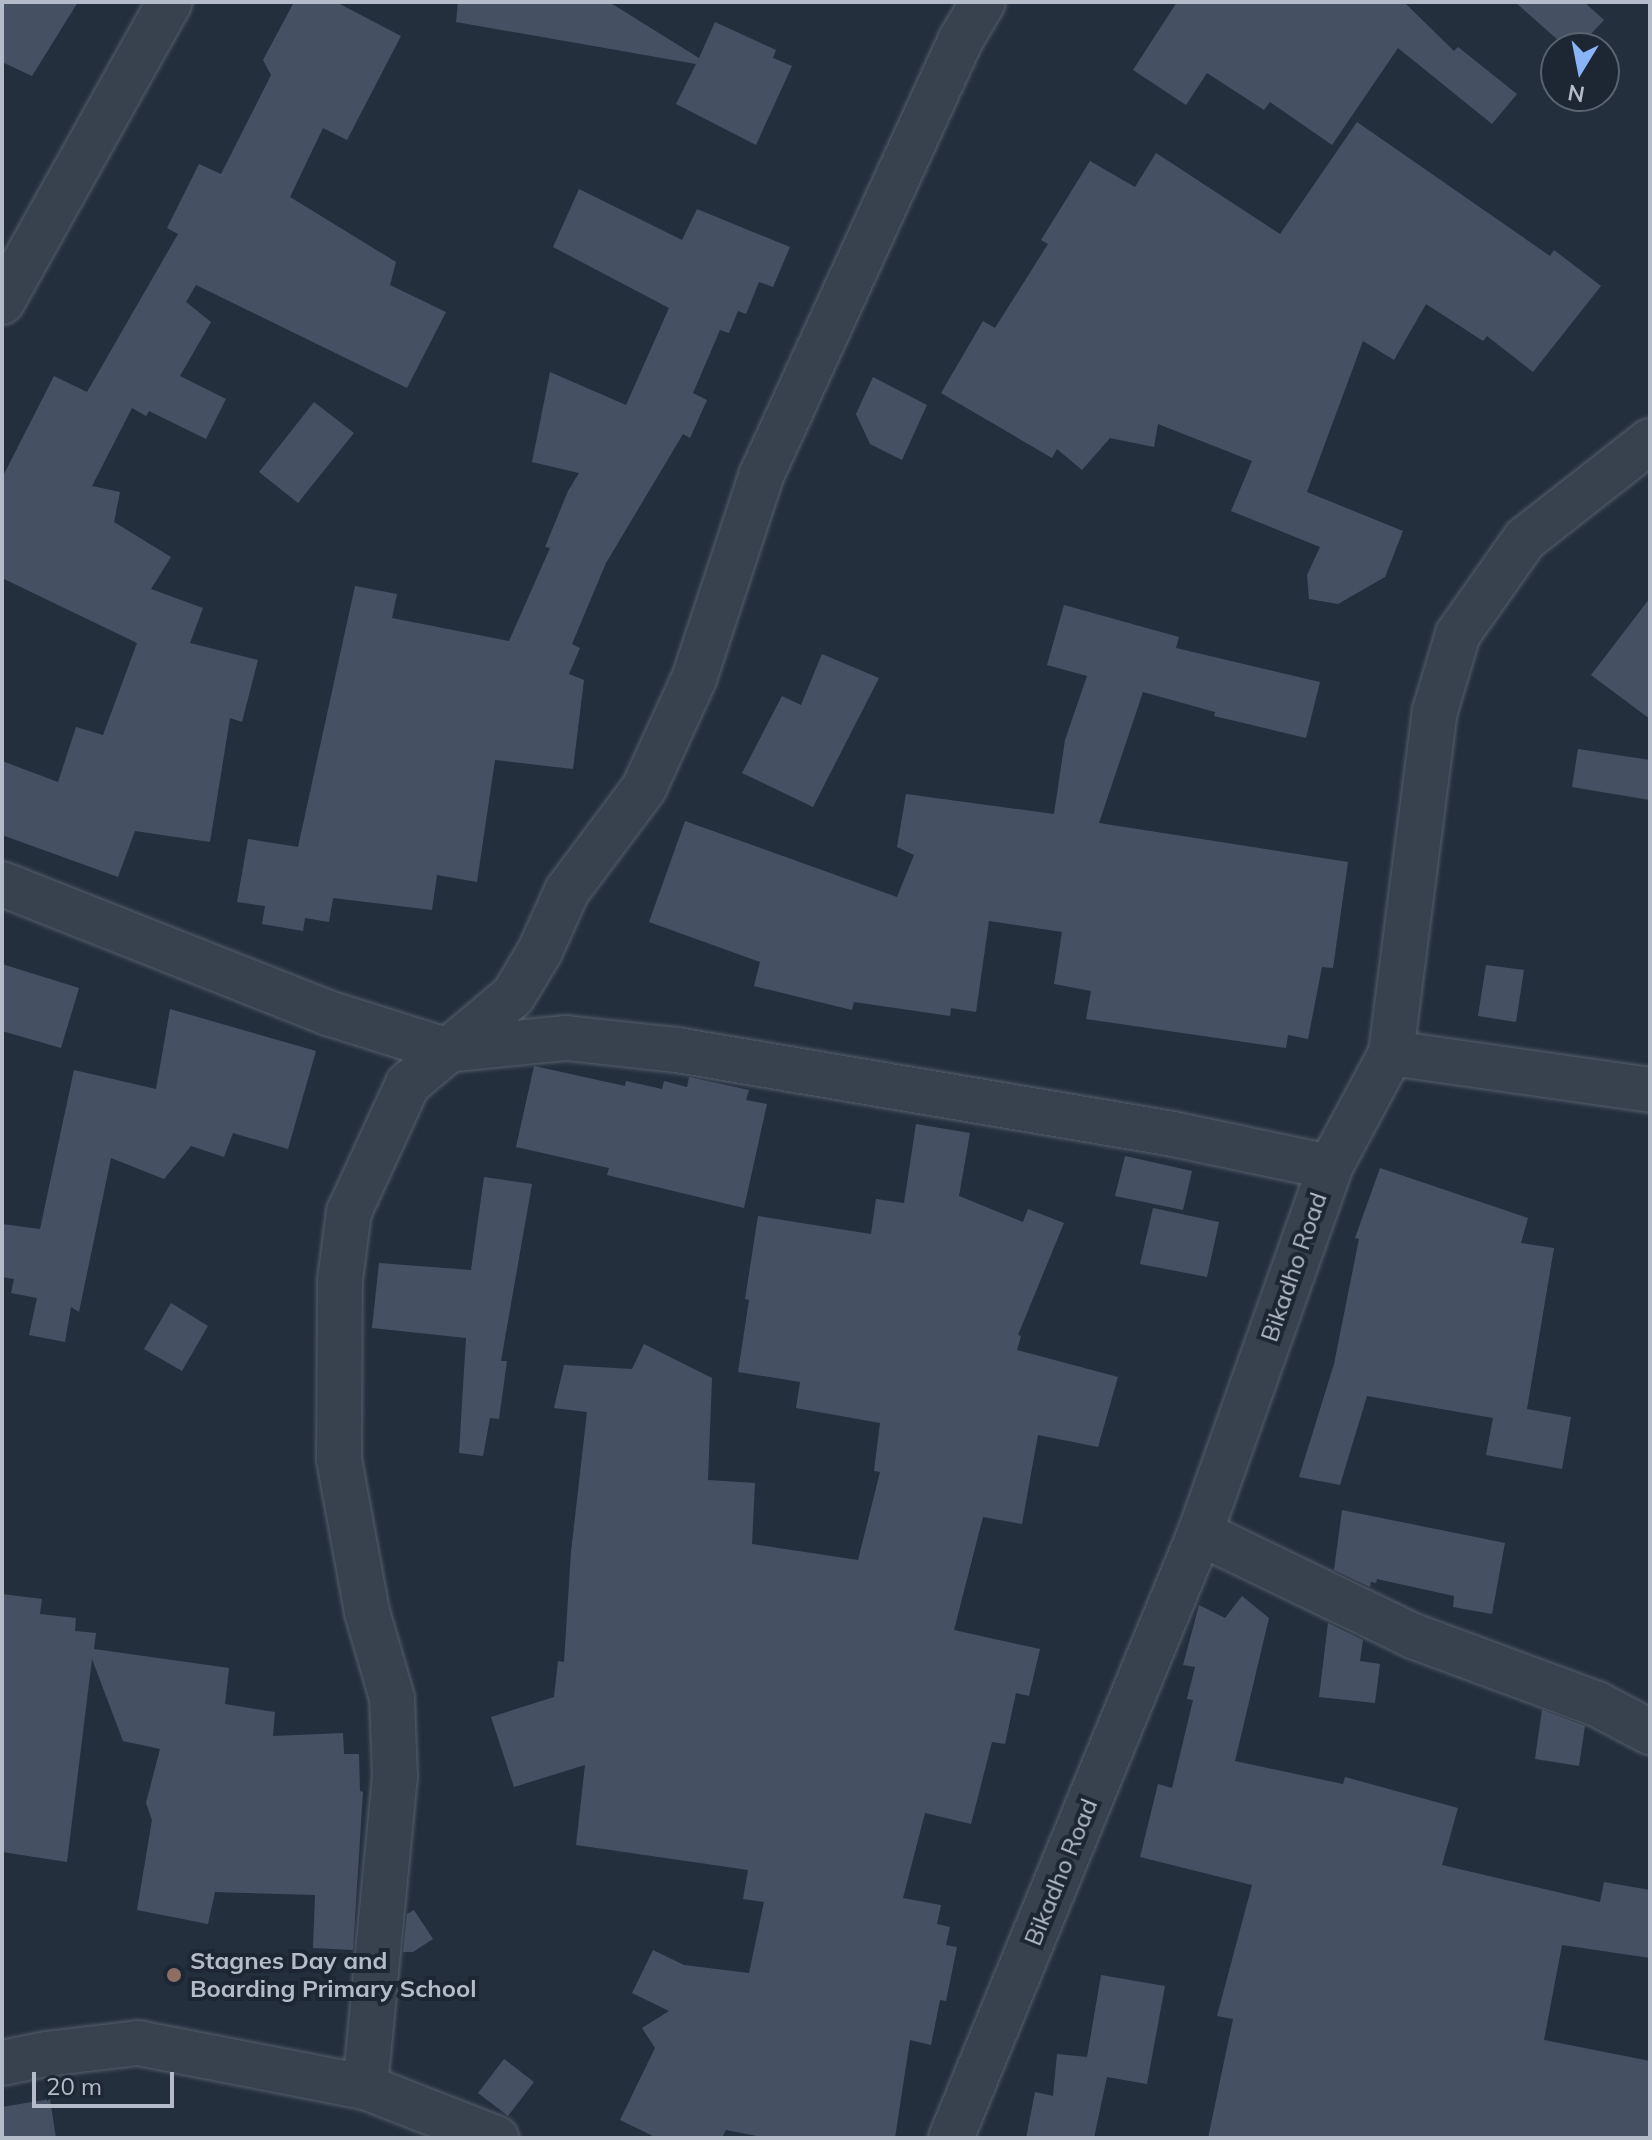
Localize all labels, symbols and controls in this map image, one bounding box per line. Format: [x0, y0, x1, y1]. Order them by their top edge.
north arrow [1540, 32, 1620, 112]
text: N [1566, 78, 1587, 109]
street label: Bikadho Road [1255, 1189, 1333, 1345]
street label: Bikadho Road [1018, 1794, 1104, 1950]
place label: Stagnes Day and Boarding Primary School [190, 1947, 476, 2003]
marker: Stagnes Day and Boarding Primary School [165, 1966, 183, 1984]
scale bar [36, 2056, 178, 2106]
text: 20 m [46, 2071, 102, 2101]

